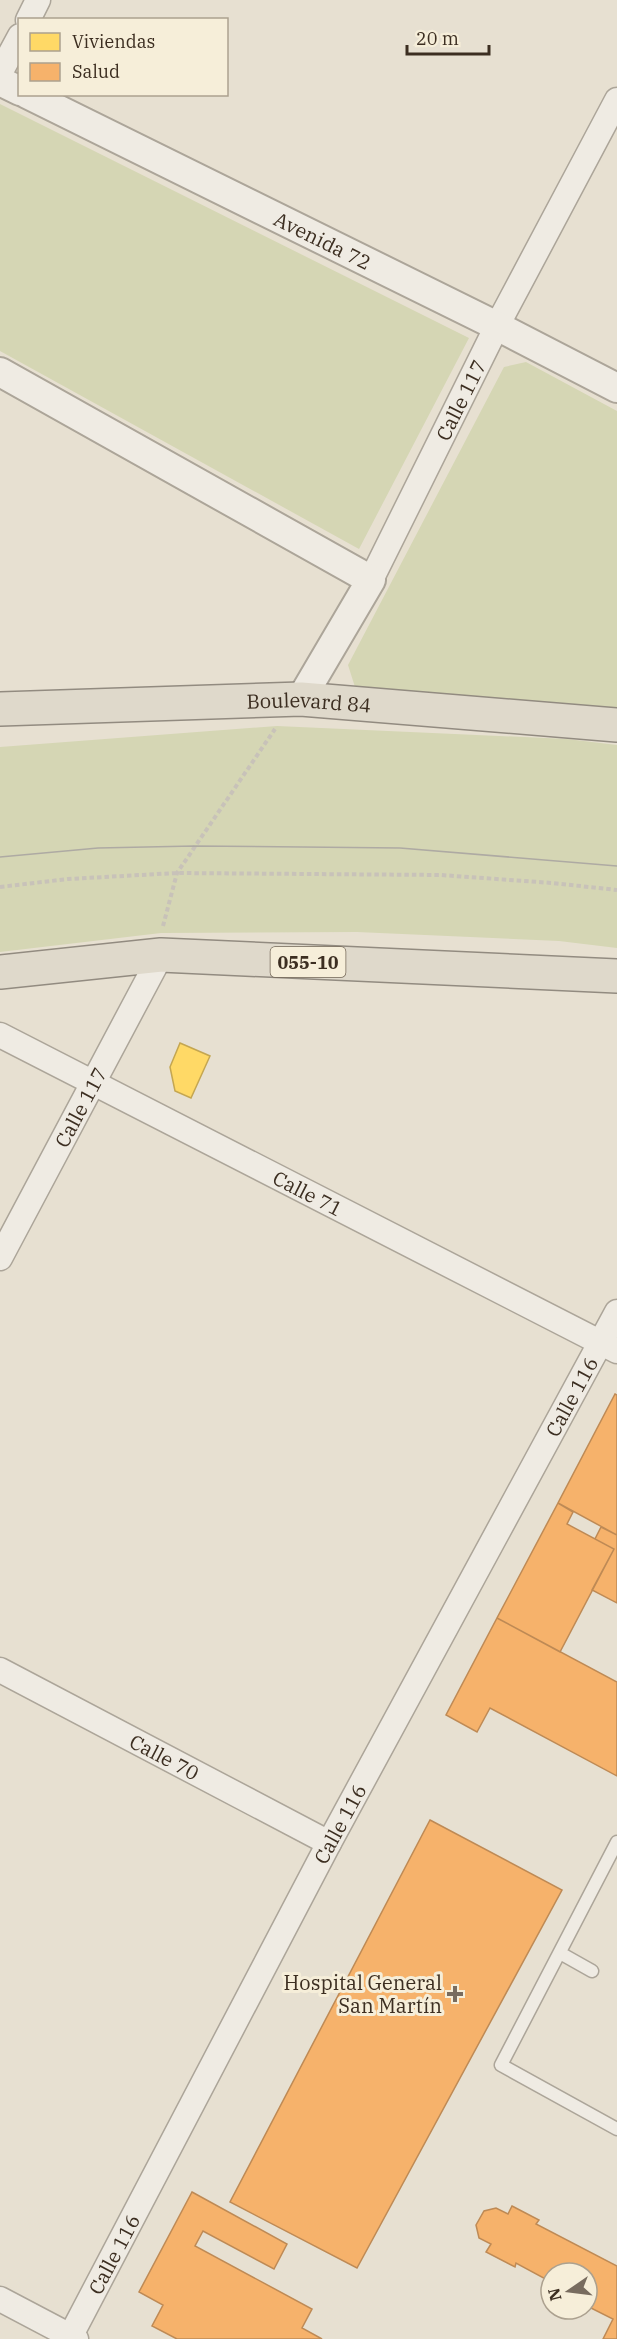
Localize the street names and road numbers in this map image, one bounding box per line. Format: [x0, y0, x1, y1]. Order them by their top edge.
street label: Avenida 72 [270, 205, 376, 275]
street label: Calle 117 [429, 355, 492, 445]
street label: Boulevard 84 [246, 685, 372, 718]
road number: 055-10 [270, 947, 346, 977]
street label: Calle 117 [48, 1062, 113, 1152]
street label: Calle 71 [268, 1164, 348, 1222]
street label: Calle 116 [539, 1352, 604, 1441]
street label: Calle 70 [125, 1727, 204, 1786]
street label: Calle 116 [307, 1779, 372, 1868]
street label: Calle 116 [81, 2209, 146, 2299]

